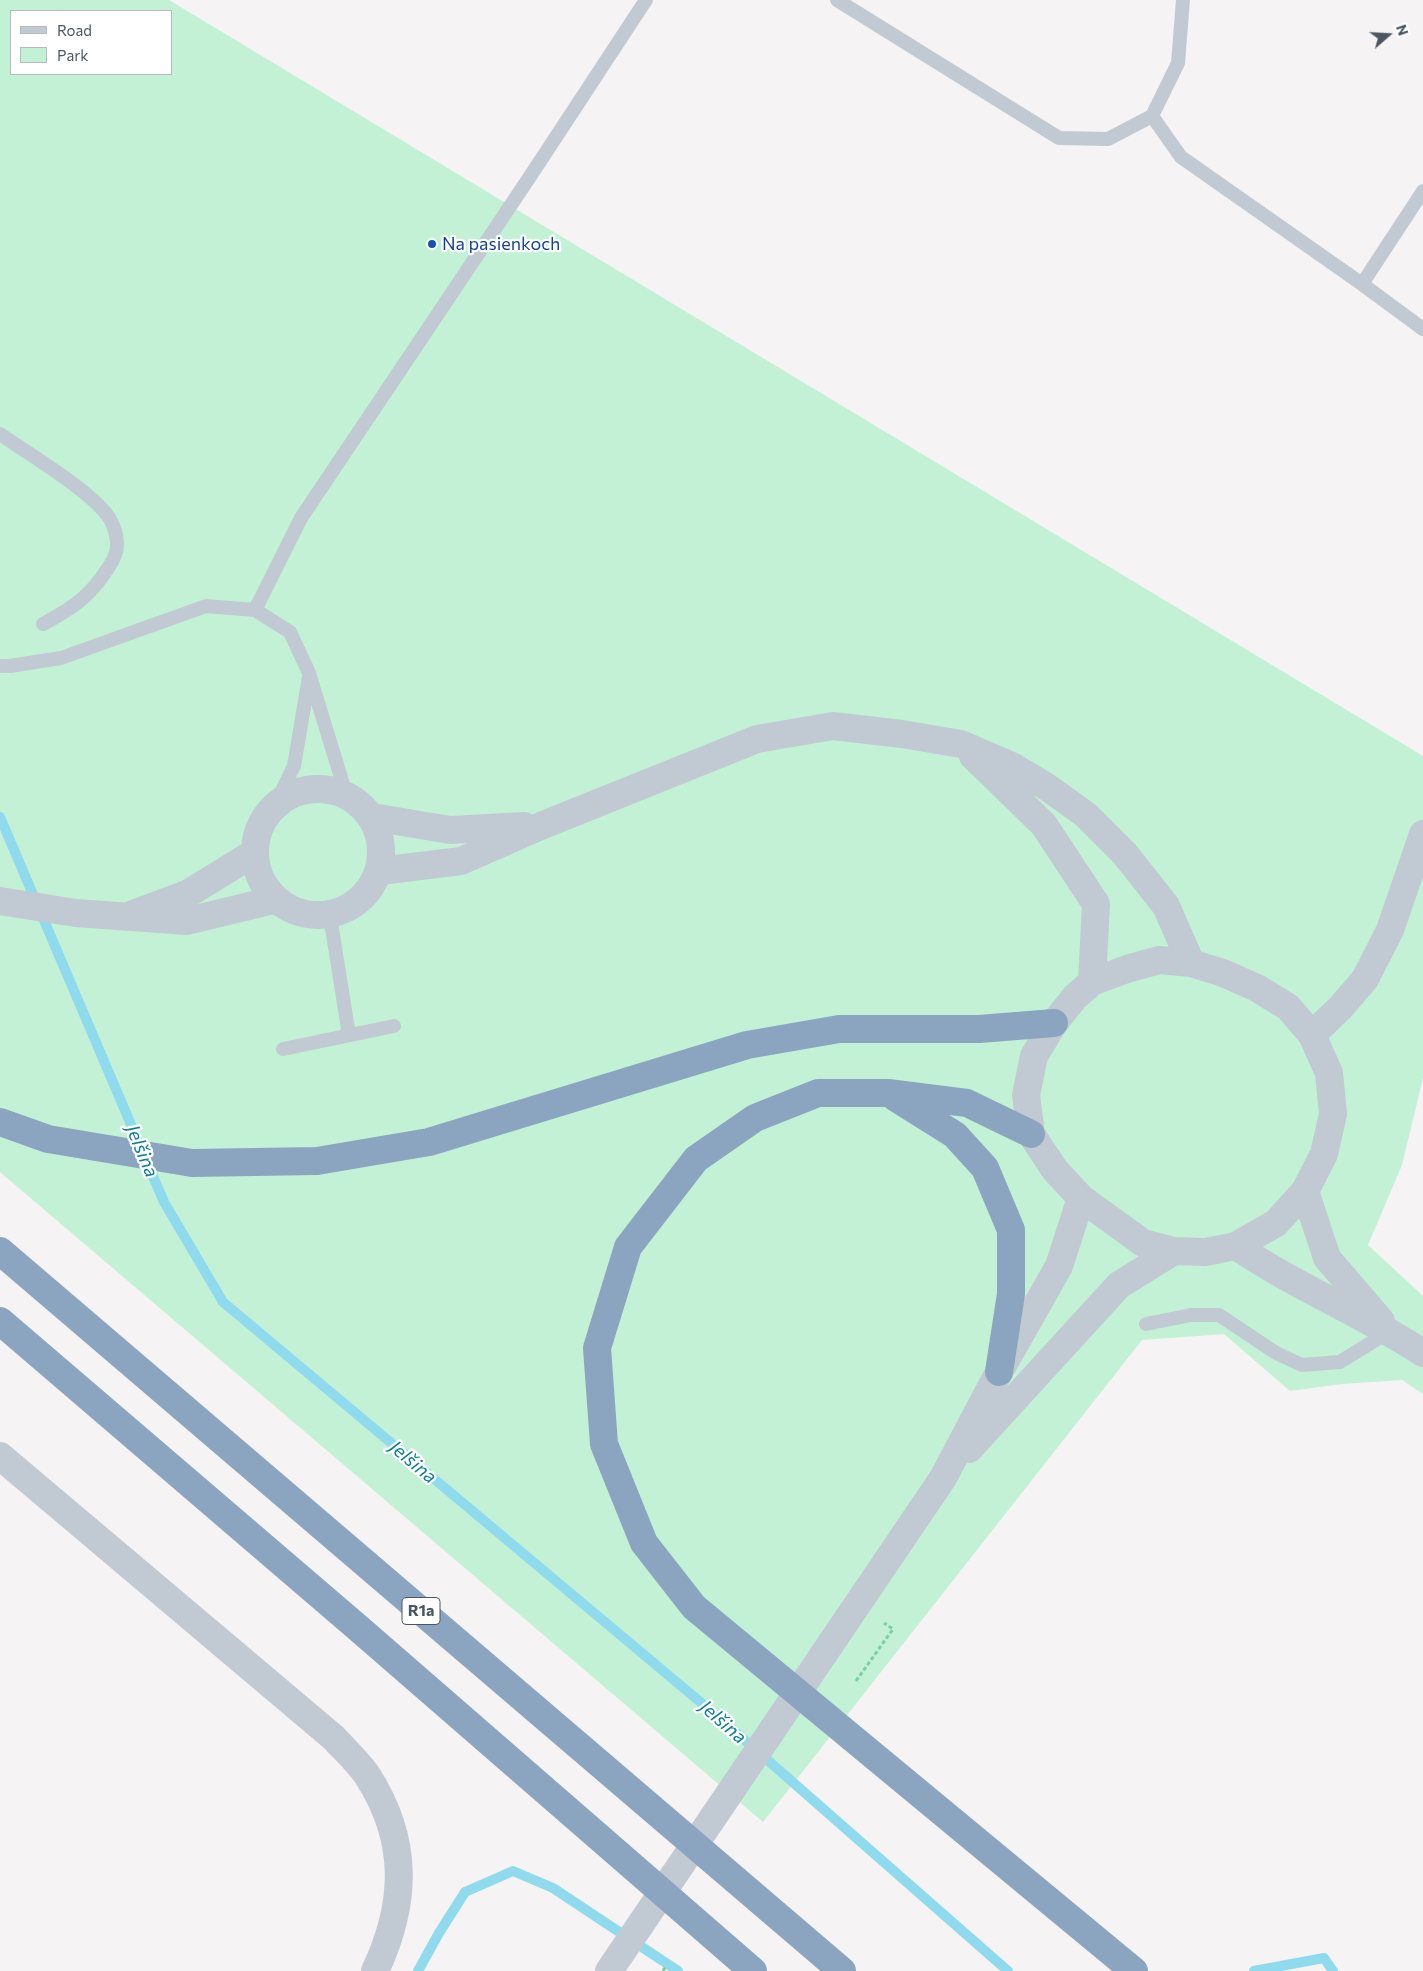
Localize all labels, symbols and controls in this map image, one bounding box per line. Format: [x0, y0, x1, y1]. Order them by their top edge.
legend [10, 10, 172, 75]
north arrow [1363, 10, 1413, 60]
text: Road [57, 21, 92, 39]
text: N [1393, 22, 1412, 38]
text: Park [57, 46, 88, 64]
place label: Na pasienkoch [442, 233, 560, 255]
marker: Na pasienkoch [426, 238, 438, 250]
water label: Jelšina [121, 1121, 163, 1181]
water label: Jelšina [385, 1436, 441, 1488]
road number: R1a [402, 1598, 440, 1624]
water label: Jelšina [695, 1695, 751, 1749]

